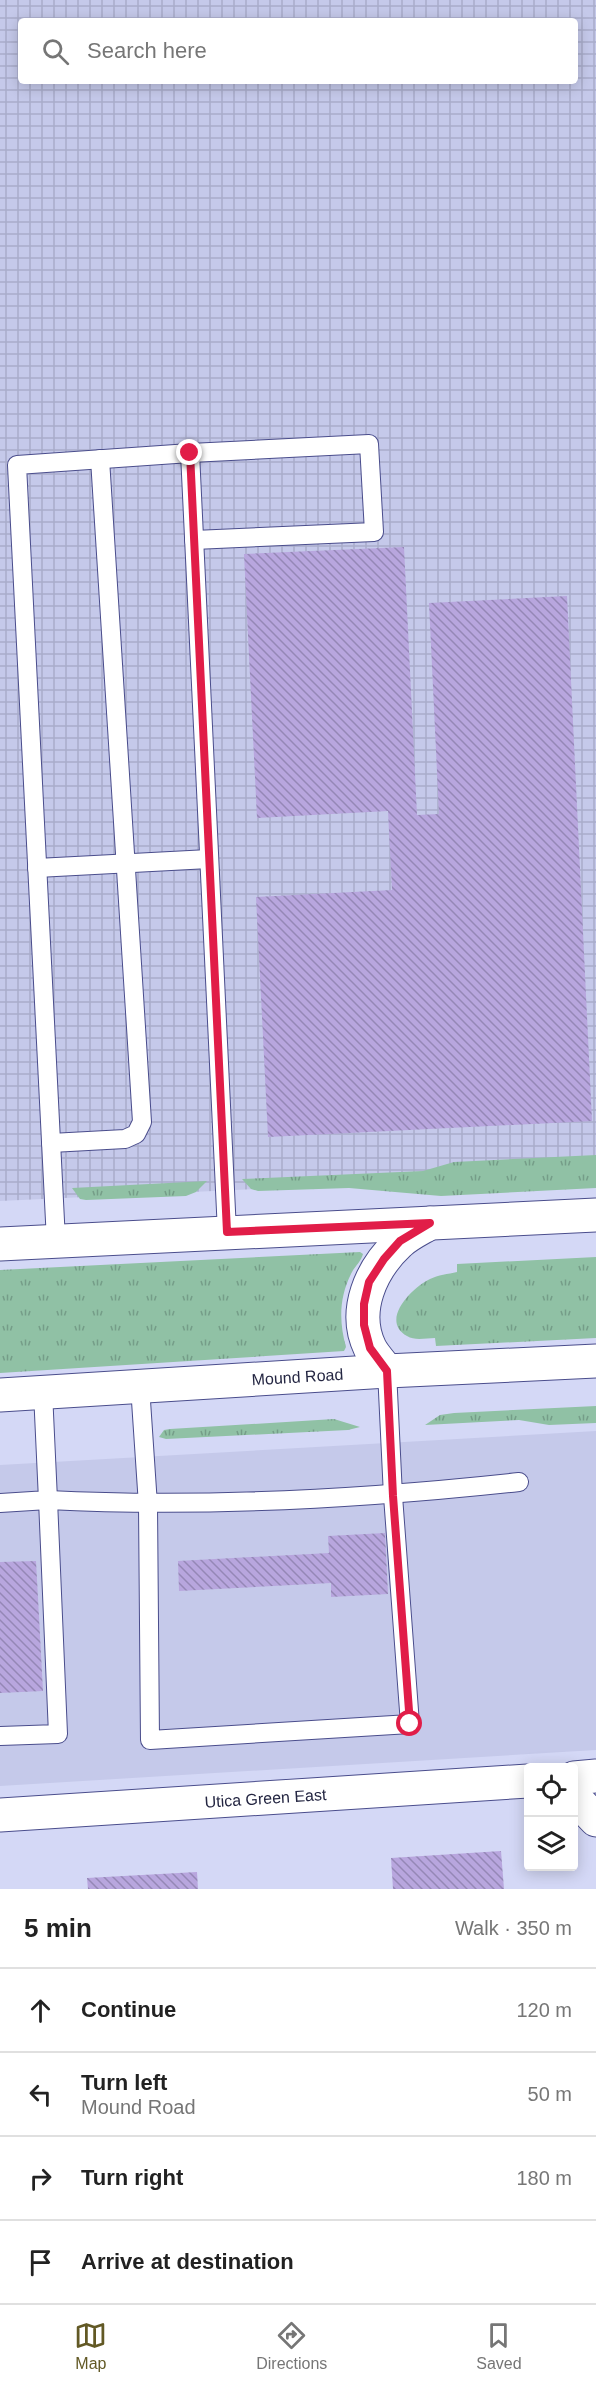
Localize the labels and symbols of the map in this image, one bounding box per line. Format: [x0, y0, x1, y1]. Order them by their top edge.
route end [176, 439, 202, 465]
street label: Mound Road [251, 1366, 344, 1388]
route start [396, 1710, 422, 1736]
street label: Utica Green East [204, 1786, 327, 1811]

